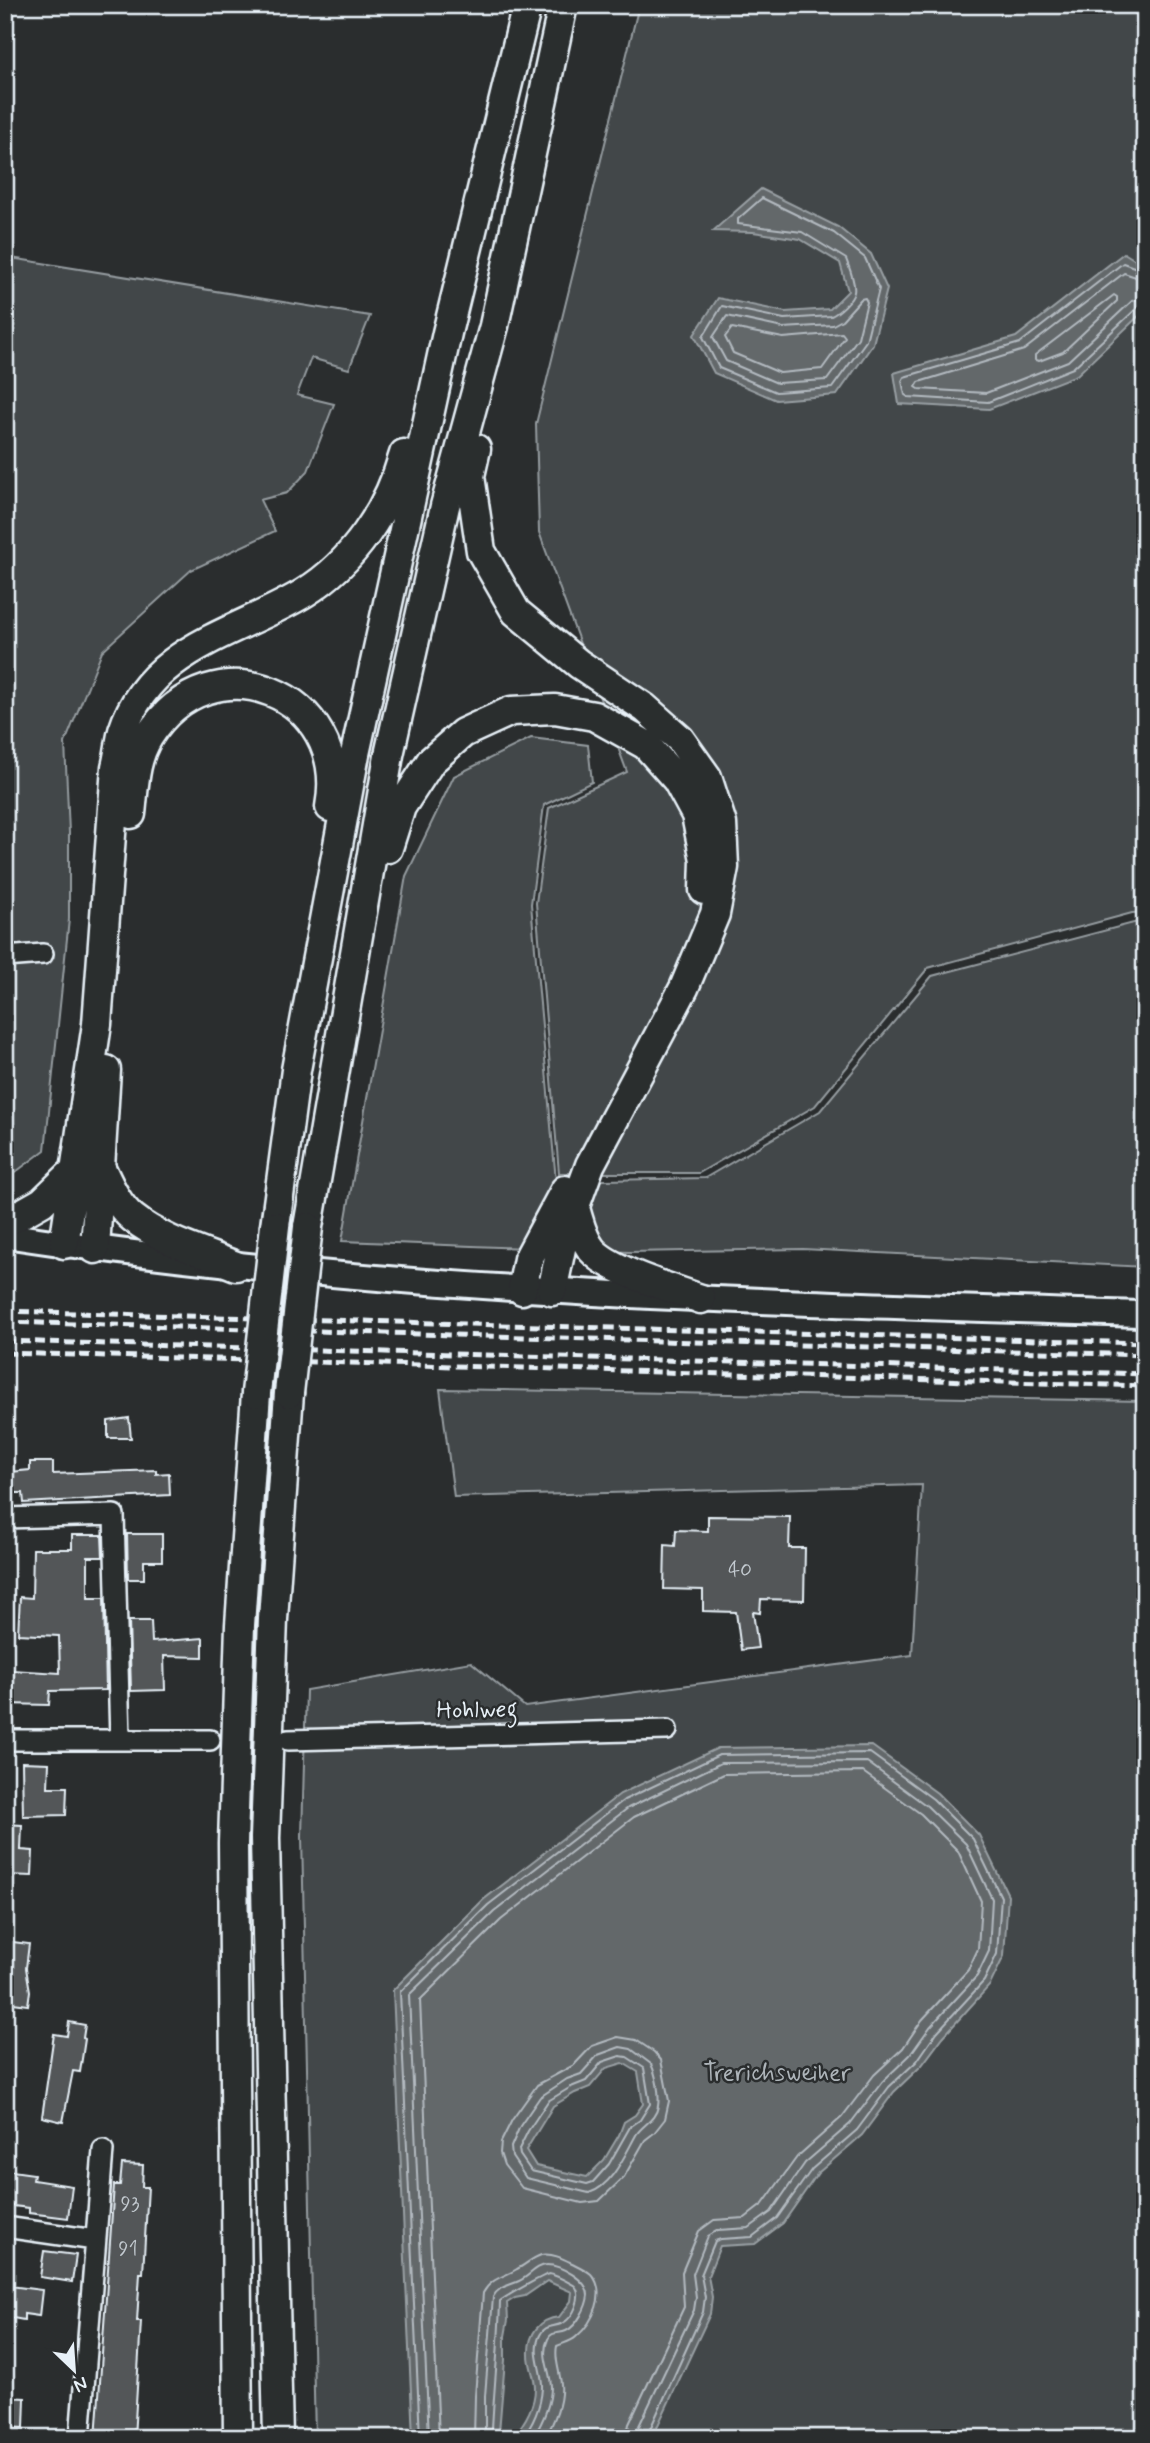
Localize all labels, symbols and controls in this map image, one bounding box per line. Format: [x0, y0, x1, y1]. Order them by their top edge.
house number: 40 [728, 1556, 752, 1584]
street label: Hohlweg [436, 1694, 518, 1730]
park label: Trerichsweiher [703, 2058, 851, 2089]
house number: 93 [120, 2190, 140, 2218]
house number: 91 [118, 2235, 138, 2263]
north arrow [38, 2334, 108, 2404]
text: N [70, 2370, 92, 2398]

